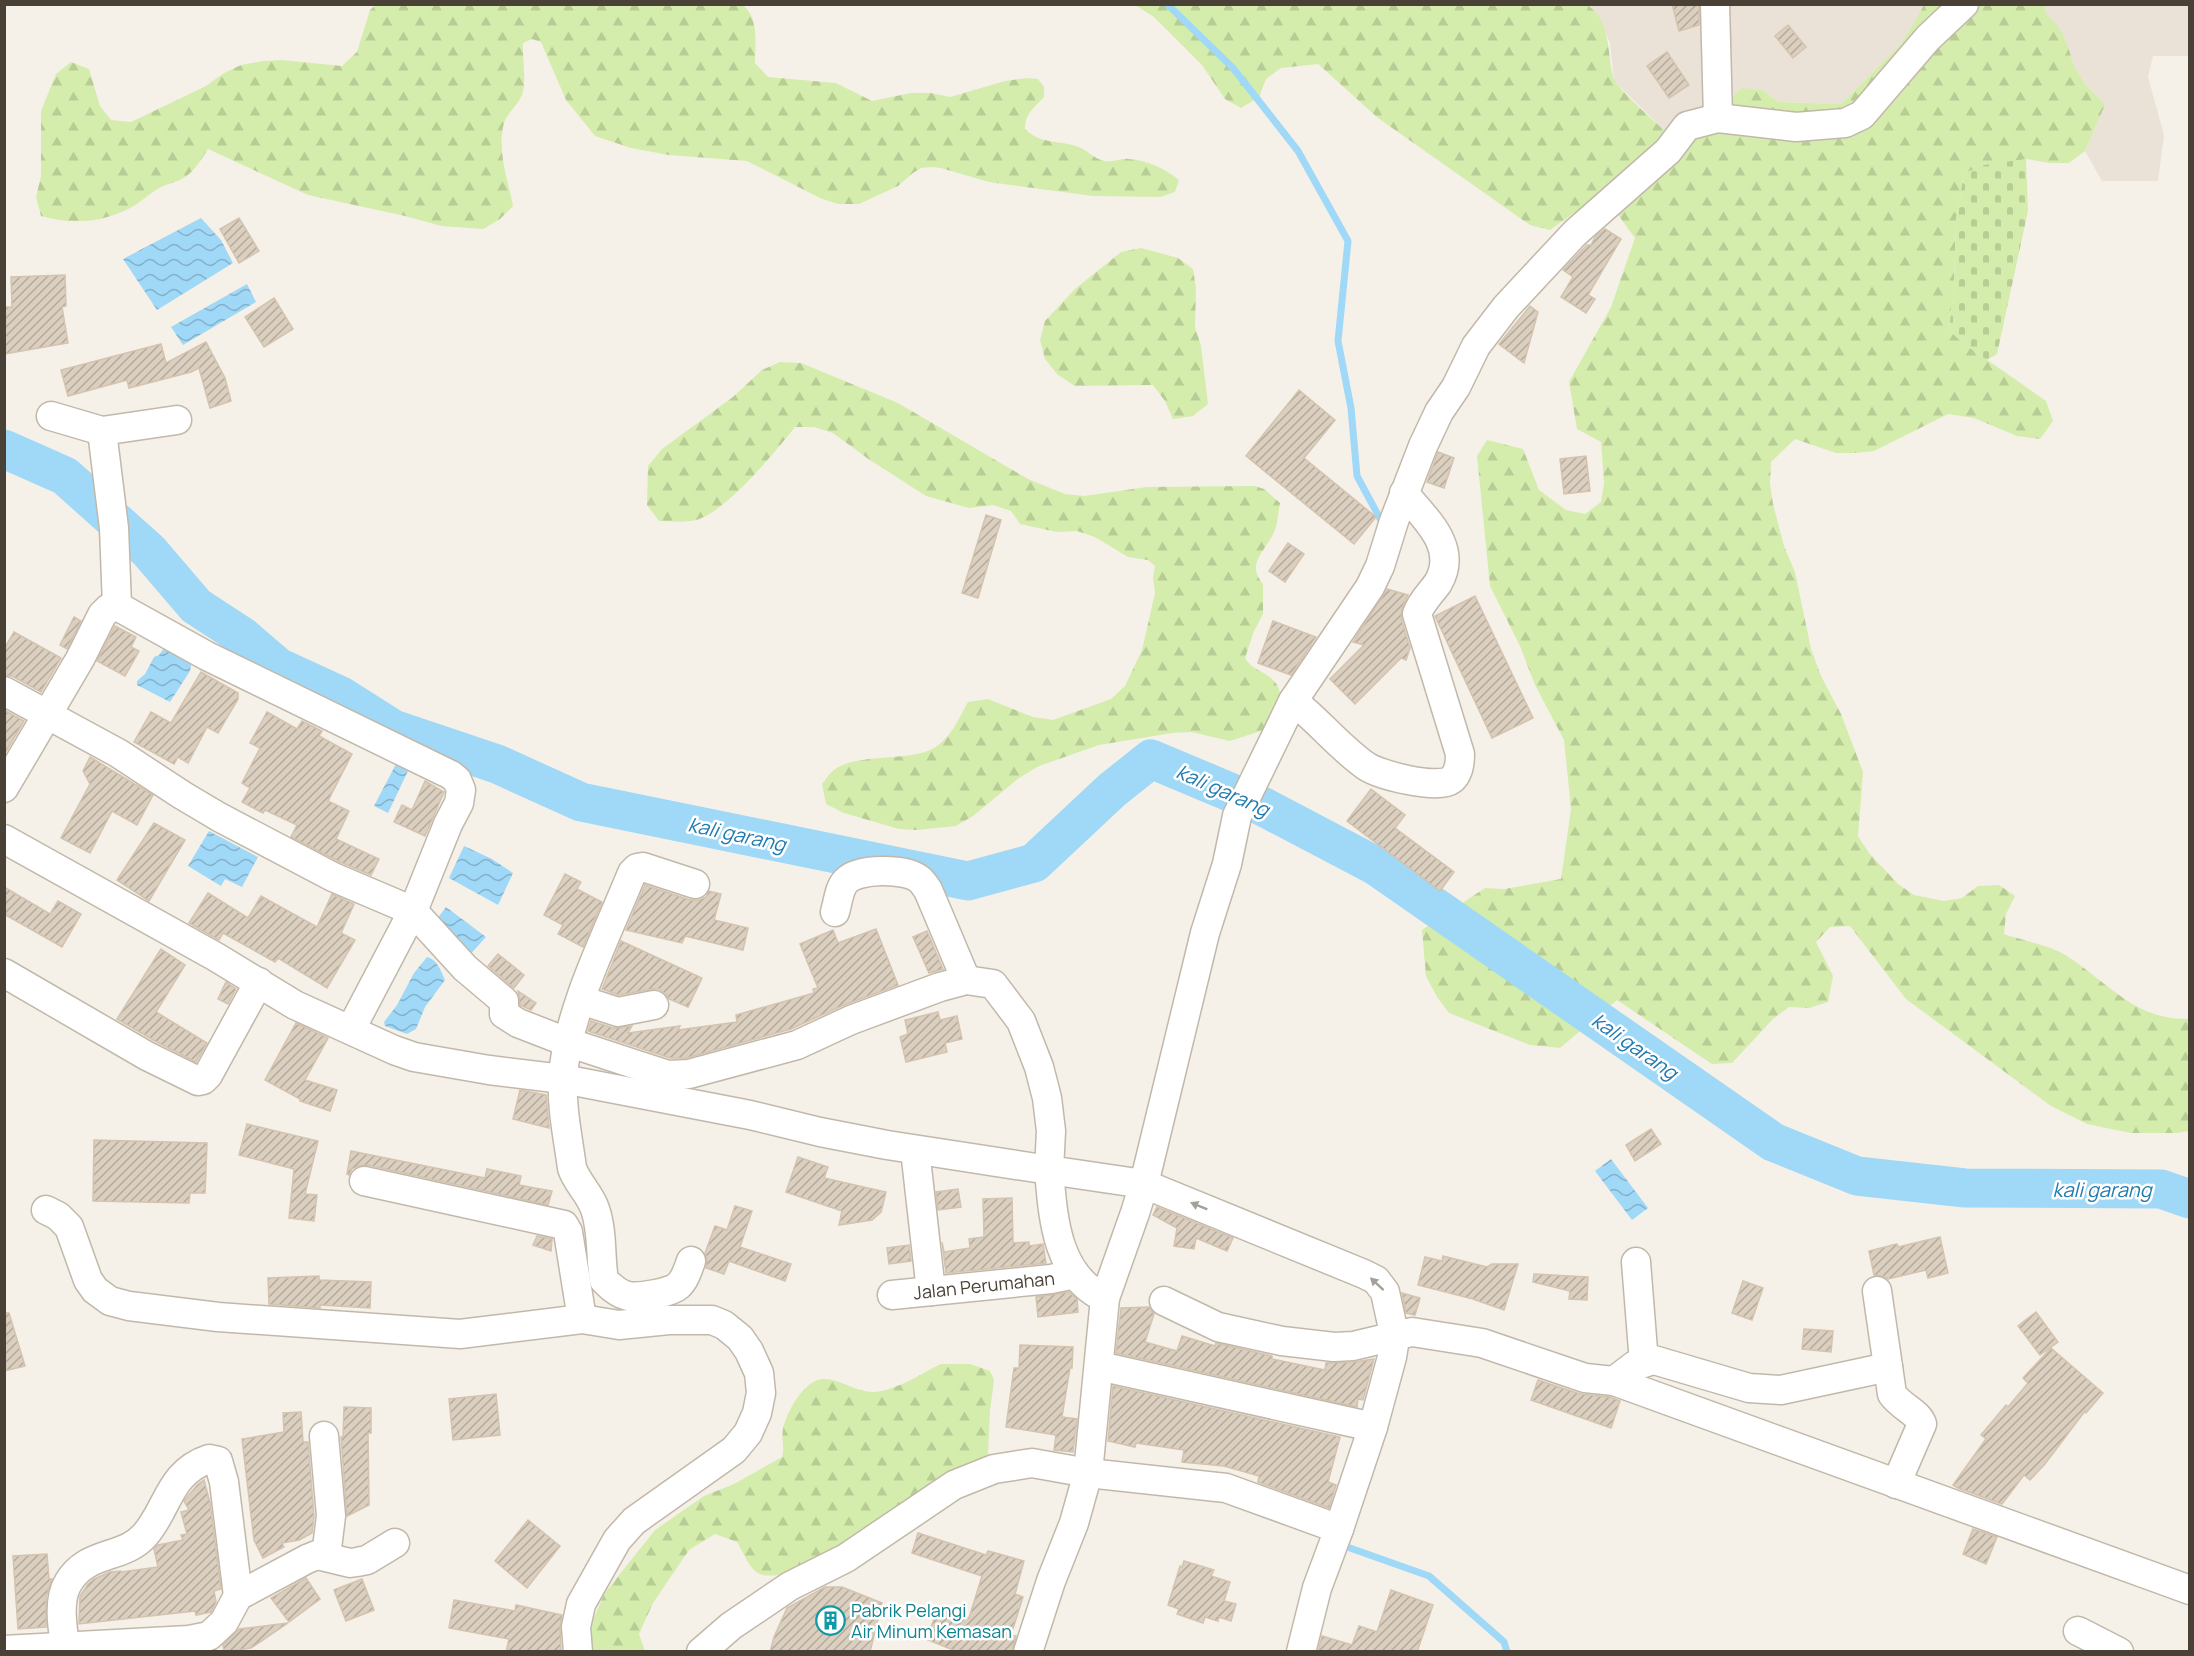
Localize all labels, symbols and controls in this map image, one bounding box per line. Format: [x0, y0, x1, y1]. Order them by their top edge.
water label: kali garang [1172, 758, 1276, 823]
water label: kali garang [686, 811, 790, 858]
water label: kali garang [1587, 1007, 1685, 1087]
water label: kali garang [2053, 1176, 2154, 1203]
one-way arrow [1190, 1201, 1208, 1211]
street label: Jalan Perumahan [912, 1266, 1056, 1304]
one-way arrow [1370, 1277, 1385, 1291]
place label: Pabrik Pelangi Air Minum Kemasan [851, 1598, 1012, 1643]
building icon: Pabrik Pelangi Air Minum Kemasan [814, 1604, 846, 1636]

